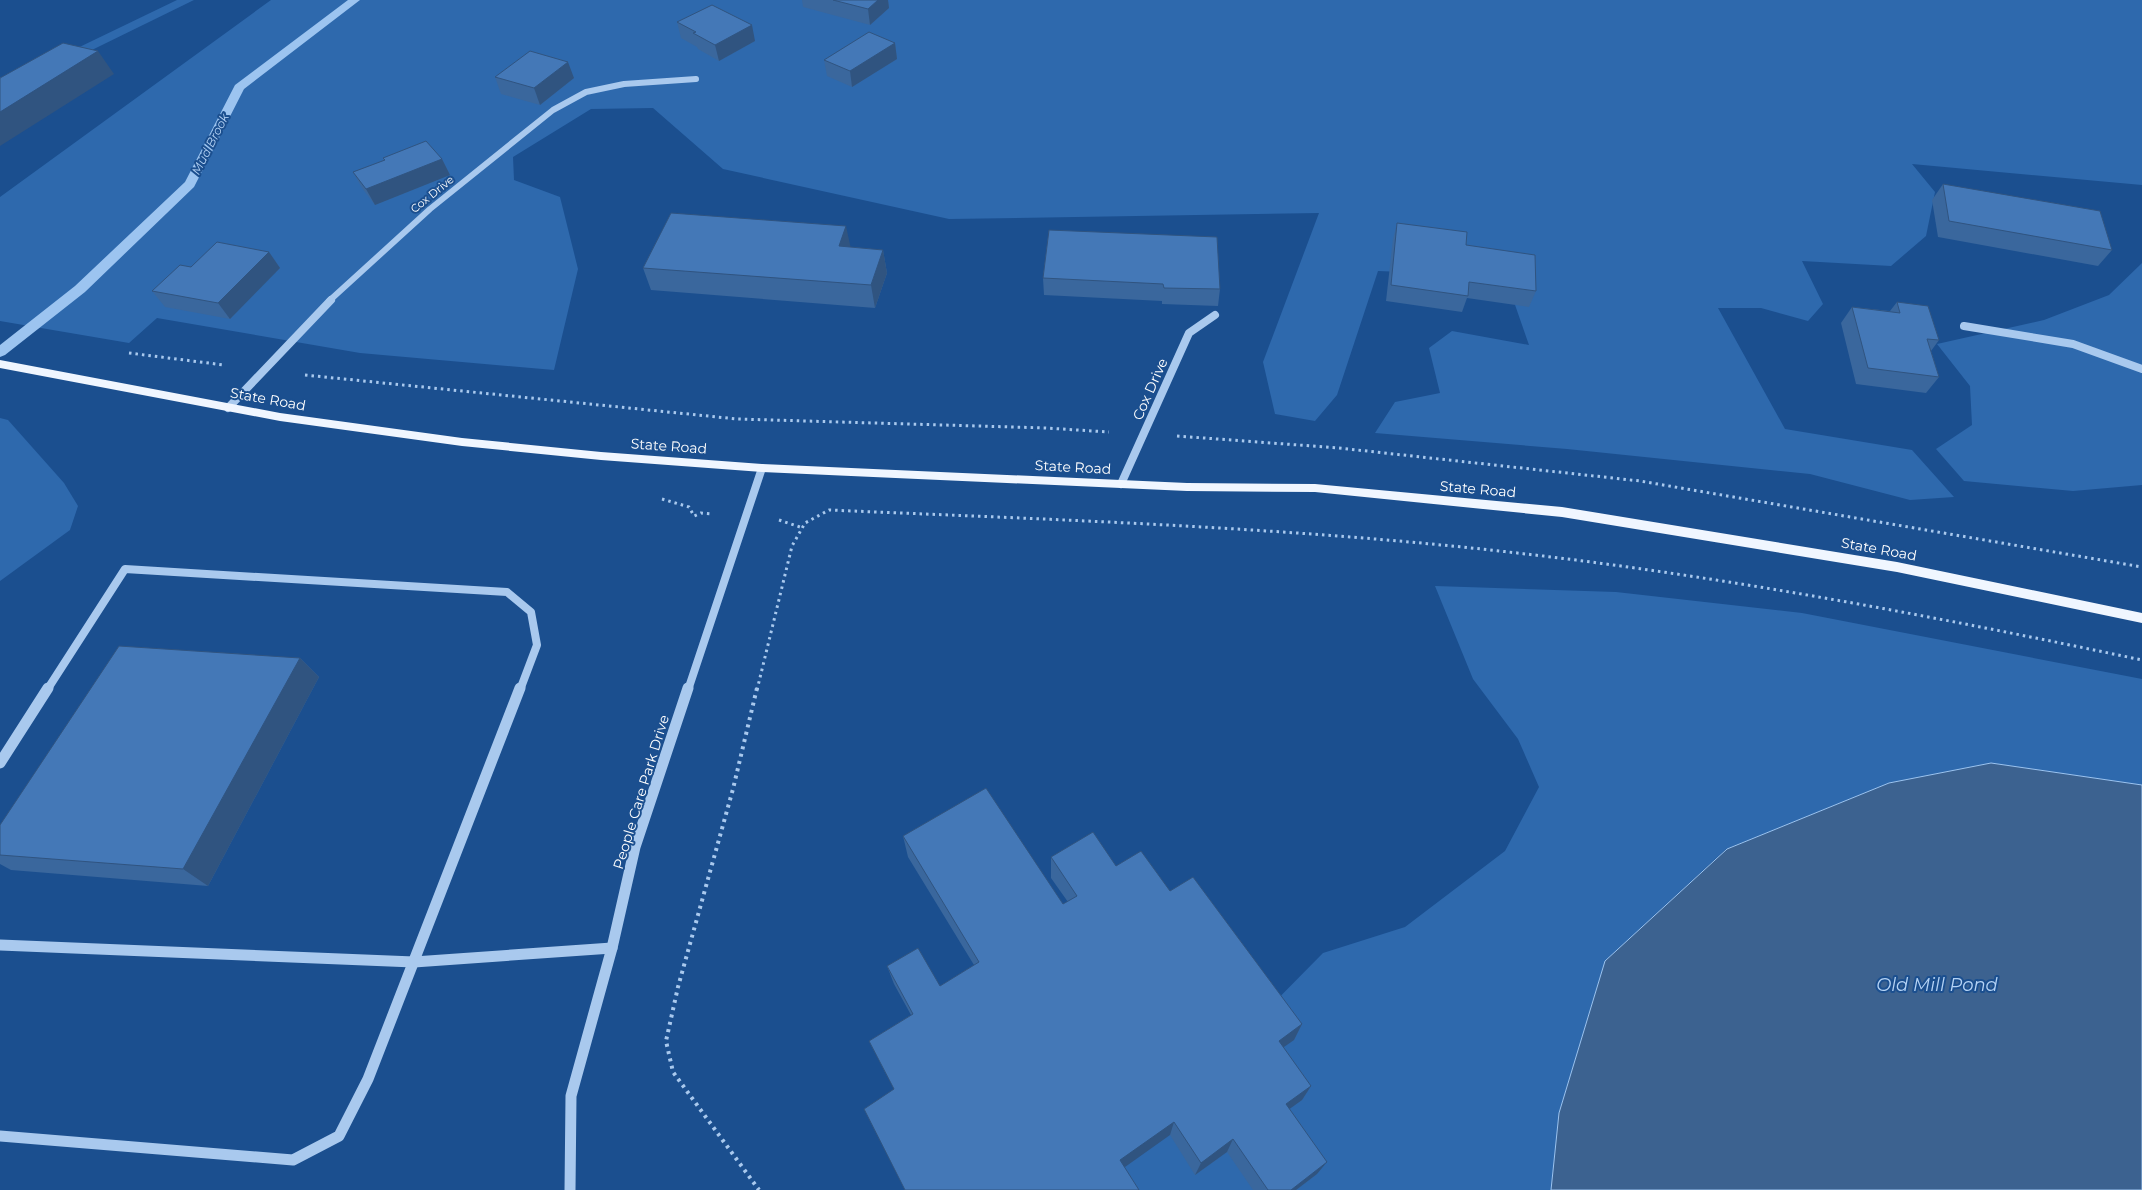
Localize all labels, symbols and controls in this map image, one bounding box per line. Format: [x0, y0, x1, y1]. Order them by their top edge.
water label: Mud Brook [188, 110, 232, 177]
street label: Cox Drive [407, 172, 457, 216]
street label: Cox Drive [1128, 355, 1172, 423]
street label: State Road [229, 384, 307, 414]
street label: State Road [630, 434, 708, 458]
street label: State Road [1034, 456, 1112, 478]
street label: State Road [1439, 477, 1517, 501]
street label: State Road [1840, 534, 1918, 564]
street label: People Care Park Drive [609, 713, 673, 871]
water label: Old Mill Pond [1876, 974, 1999, 996]

